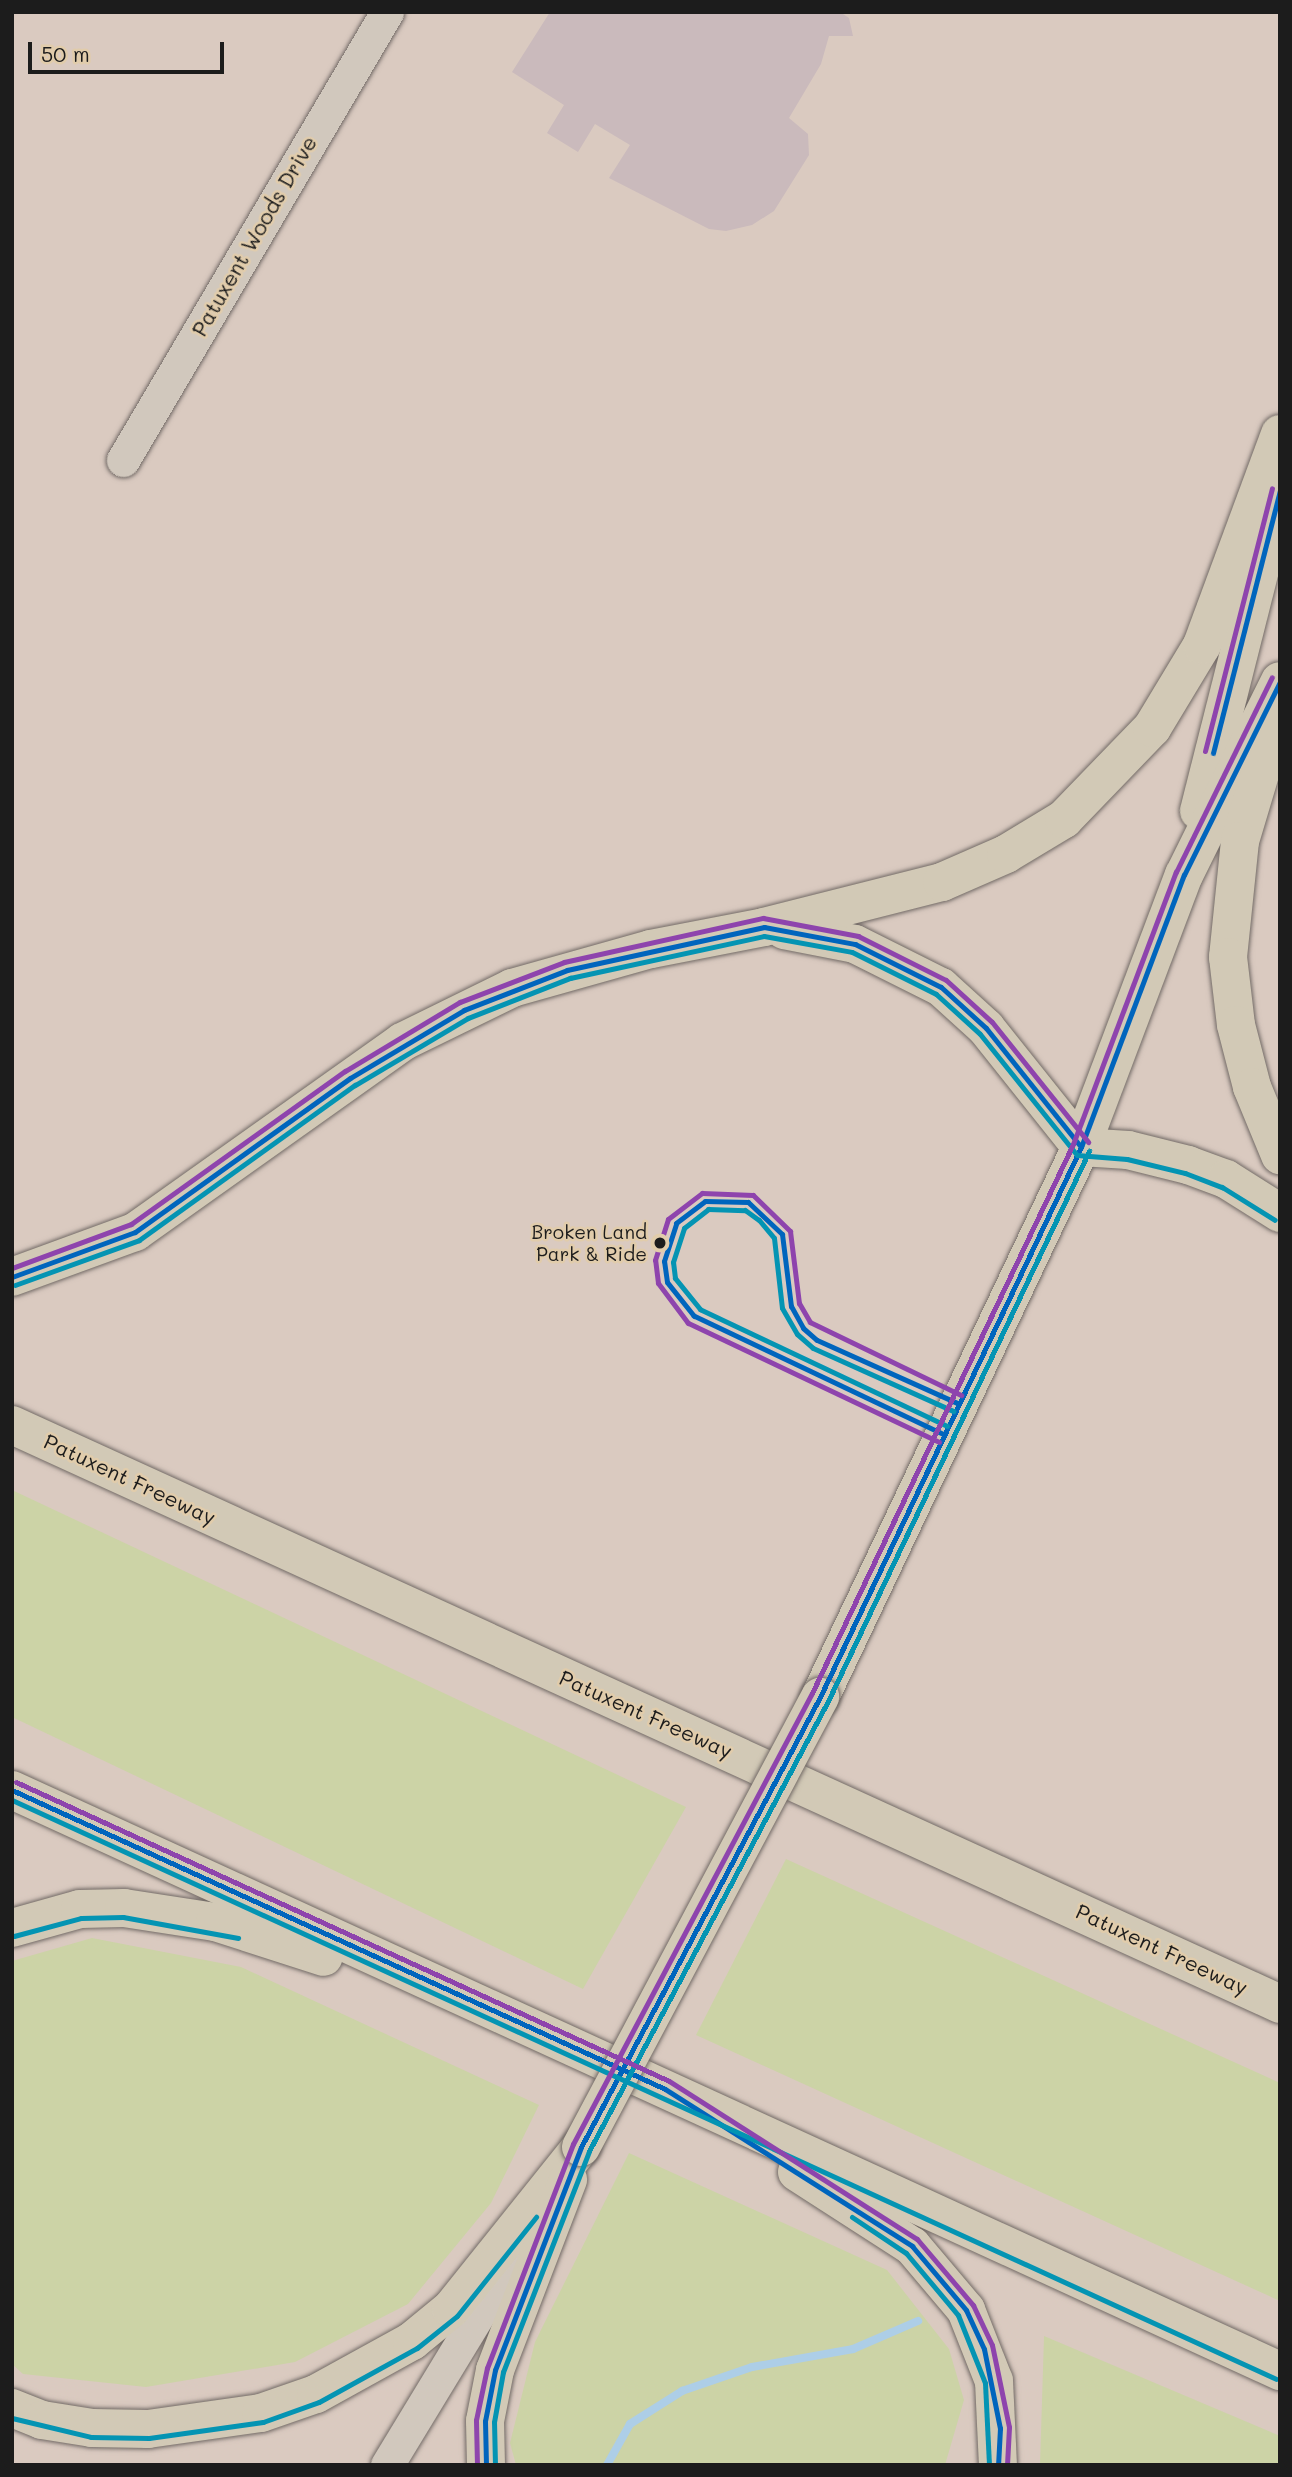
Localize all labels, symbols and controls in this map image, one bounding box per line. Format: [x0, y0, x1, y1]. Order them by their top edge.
scale bar [32, 28, 228, 72]
text: 50 m [41, 40, 90, 67]
street label: Patuxent Woods Drive [186, 131, 322, 341]
place label: Broken Land Park & Ride [532, 1221, 647, 1265]
marker: Broken Land Park & Ride [653, 1236, 667, 1250]
street label: Patuxent Freeway [40, 1428, 220, 1530]
street label: Patuxent Freeway [556, 1665, 736, 1763]
street label: Patuxent Freeway [1072, 1898, 1252, 2000]

